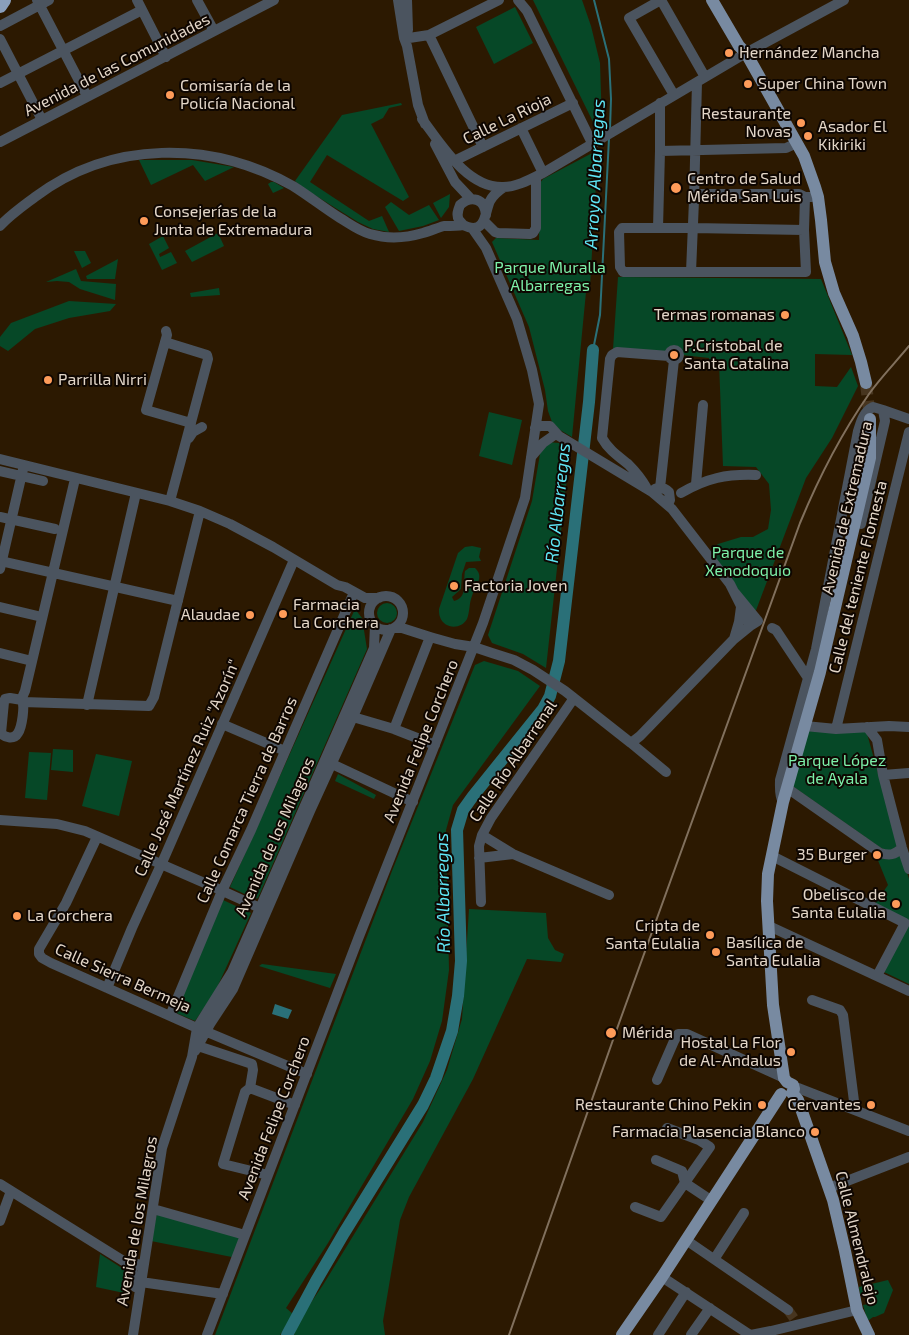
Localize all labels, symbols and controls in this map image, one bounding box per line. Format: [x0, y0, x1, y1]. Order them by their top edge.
street label: Avenida de las Comunidades [21, 10, 213, 120]
place label: Hernández Mancha [739, 43, 880, 63]
marker: Hernández Mancha [723, 47, 735, 59]
place label: Super China Town [758, 74, 887, 94]
place label: Comisaría de la Policía Nacional [180, 76, 295, 114]
marker: Super China Town [742, 78, 754, 90]
marker: Comisaría de la Policía Nacional [164, 89, 176, 101]
street label: Calle La Rioja [460, 89, 554, 149]
water label: Arroyo Albarregas [580, 99, 610, 249]
place label: Restaurante Novas [701, 104, 791, 142]
marker: Restaurante Novas [795, 117, 807, 129]
place label: Asador El Kikiriki [818, 117, 887, 155]
marker: Asador El Kikiriki [802, 130, 814, 142]
place label: Centro de Salud Mérida San Luis [687, 169, 802, 207]
marker: Centro de Salud Mérida San Luis [669, 181, 683, 195]
place label: Consejerías de la Junta de Extremadura [154, 202, 312, 240]
marker: Consejerías de la Junta de Extremadura [138, 215, 150, 227]
park label: Parque Muralla Albarregas [494, 258, 606, 296]
place label: Termas romanas [654, 305, 775, 325]
marker: Termas romanas [779, 309, 791, 321]
place label: P.Cristobal de Santa Catalina [684, 336, 789, 374]
marker: P.Cristobal de Santa Catalina [668, 349, 680, 361]
place label: Parrilla Nirri [58, 370, 147, 390]
marker: Parrilla Nirri [42, 374, 54, 386]
street label: Avenida de Extremadura [818, 419, 876, 597]
water label: Río Albarregas [541, 442, 575, 564]
street label: Calle del teniente Flomesta [825, 479, 891, 675]
park label: Parque de Xenodoquio [705, 543, 791, 581]
place label: Factoria Joven [464, 576, 567, 596]
marker: Factoria Joven [448, 580, 460, 592]
place label: Farmacia La Corchera [293, 595, 379, 633]
place label: Alaudae [181, 605, 240, 625]
marker: Farmacia La Corchera [277, 608, 289, 620]
marker: Alaudae [244, 609, 256, 621]
street label: Calle José Martínez Ruiz "Azorín" [130, 657, 244, 879]
street label: Avenida Felipe Corchero [380, 657, 462, 825]
street label: Calle Comarca Tierra de Barros [193, 694, 301, 906]
street label: Calle Río Albarrenal [465, 696, 561, 826]
park label: Parque López de Ayala [788, 751, 886, 789]
street label: Avenida de los Milagros [231, 754, 319, 920]
water label: Río Albarregas [431, 833, 455, 953]
place label: 35 Burger [797, 845, 867, 865]
marker: 35 Burger [871, 849, 883, 861]
place label: Obelisco de Santa Eulalia [791, 885, 886, 923]
marker: Obelisco de Santa Eulalia [890, 898, 902, 910]
place label: La Corchera [27, 906, 113, 926]
marker: La Corchera [11, 910, 23, 922]
place label: Cripta de Santa Eulalia [605, 916, 700, 954]
marker: Cripta de Santa Eulalia [704, 929, 716, 941]
place label: Basílica de Santa Eulalia [726, 933, 821, 971]
street label: Calle Sierra Bermeja [52, 939, 194, 1017]
marker: Basílica de Santa Eulalia [710, 946, 722, 958]
place label: Mérida [622, 1023, 673, 1043]
marker: Mérida [604, 1026, 618, 1040]
street label: Avenida Felipe Corchero [234, 1033, 314, 1203]
place label: Hostal La Flor de Al-Andalus [679, 1033, 781, 1071]
marker: Hostal La Flor de Al-Andalus [785, 1046, 797, 1058]
place label: Restaurante Chino Pekin [575, 1095, 752, 1115]
place label: Cervantes [788, 1095, 861, 1115]
marker: Restaurante Chino Pekin [756, 1099, 768, 1111]
marker: Cervantes [865, 1099, 877, 1111]
place label: Farmacia Plasencia Blanco [612, 1122, 805, 1142]
marker: Farmacia Plasencia Blanco [809, 1126, 821, 1138]
street label: Avenida de los Milagros [113, 1135, 161, 1307]
street label: Calle Almendralejo [831, 1169, 883, 1307]

